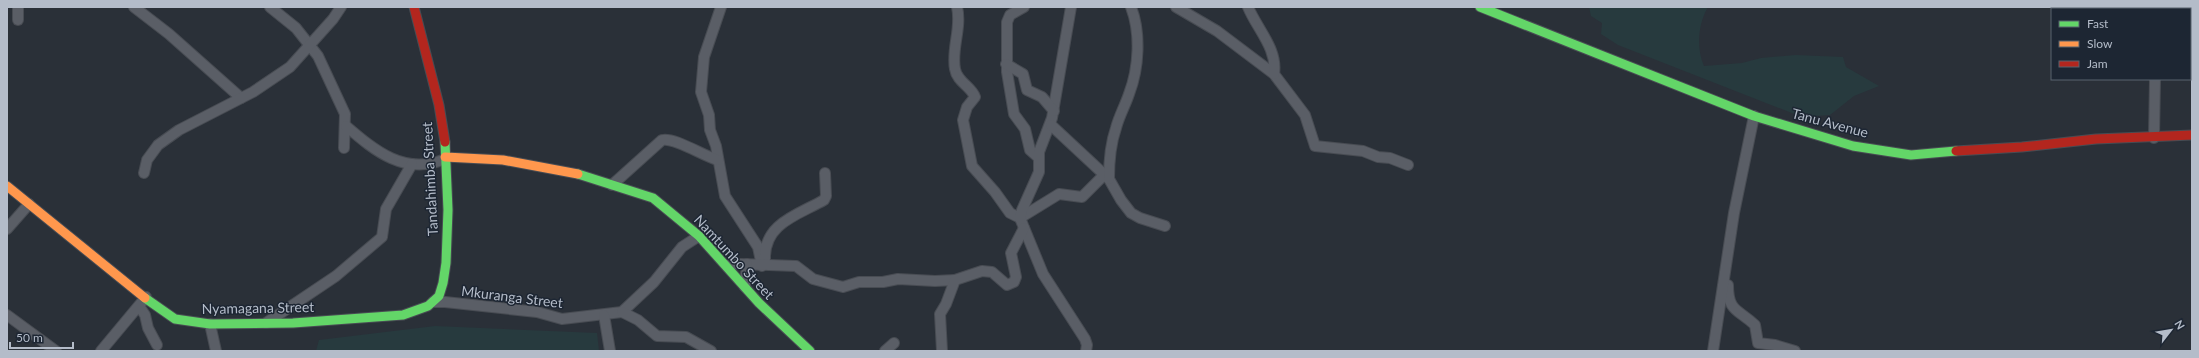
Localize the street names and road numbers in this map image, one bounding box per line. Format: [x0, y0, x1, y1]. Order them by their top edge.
street label: Tanu Avenue [1790, 104, 1870, 141]
street label: Tandahimba Street [418, 122, 441, 236]
street label: Namtumbo Street [691, 211, 778, 302]
street label: Mkuranga Street [460, 282, 564, 311]
street label: Nyamagana Street [202, 298, 314, 317]

